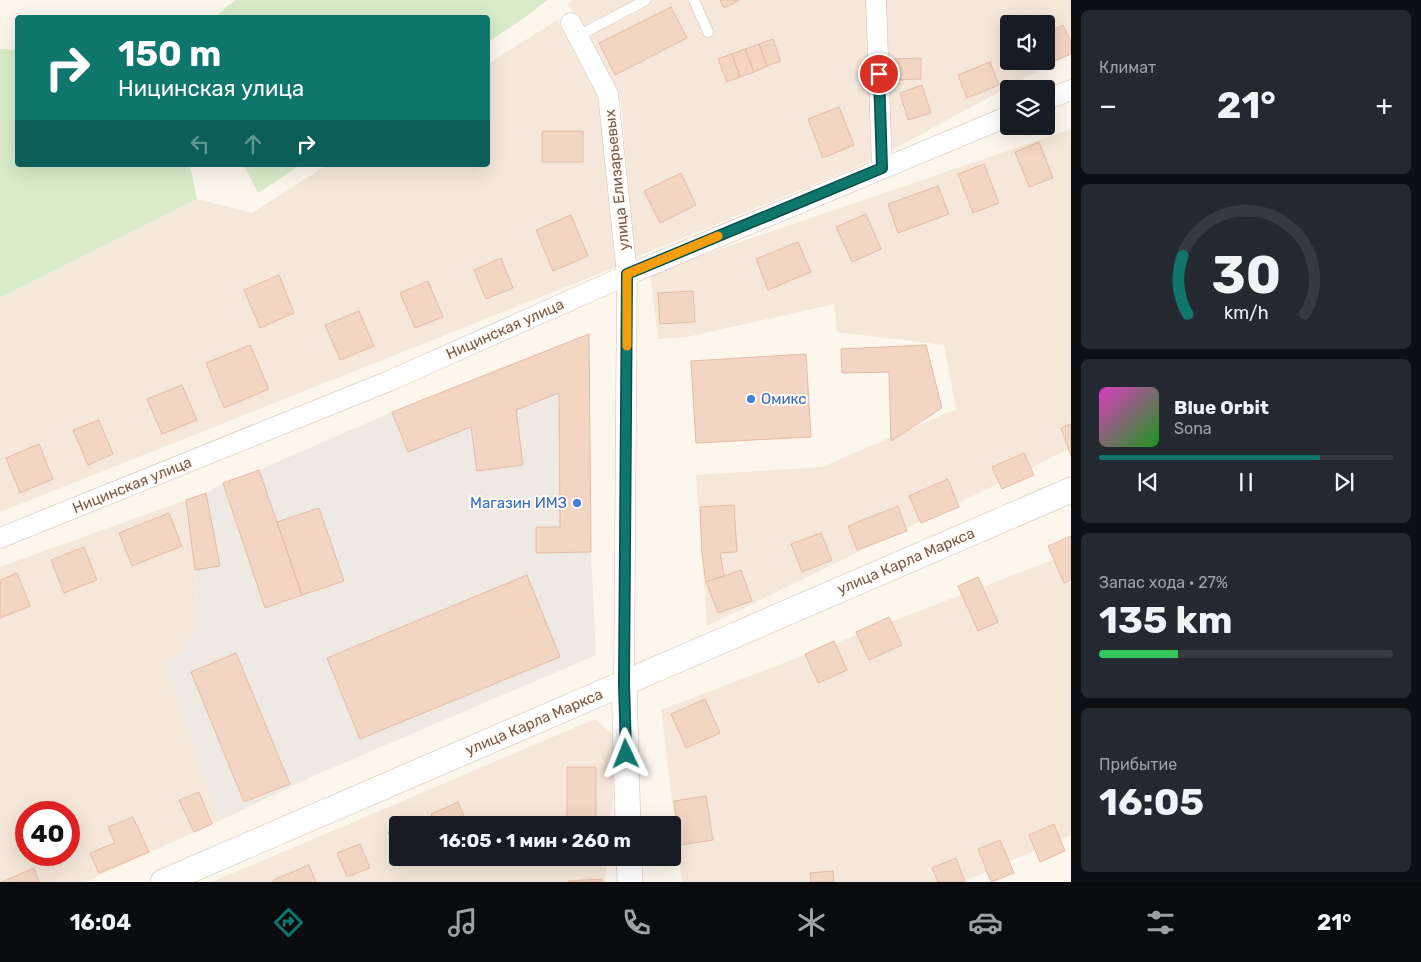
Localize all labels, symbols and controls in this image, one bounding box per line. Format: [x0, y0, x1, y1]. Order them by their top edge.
map controls [1000, 15, 1055, 135]
button: sound [1000, 15, 1055, 70]
text: 150 m [118, 33, 221, 75]
icon: right [35, 35, 100, 100]
pin [858, 53, 900, 95]
text: Климат [1099, 58, 1156, 77]
icon: arrive [865, 60, 893, 88]
text: Ницинская улица [118, 75, 304, 102]
button: layers [1000, 80, 1055, 135]
text: 21° [1217, 82, 1276, 128]
text: − [1099, 89, 1117, 122]
text: + [1376, 89, 1393, 122]
street label: улица Елизарьевых [601, 109, 633, 251]
icon: left [186, 130, 214, 158]
icon: ahead [239, 130, 267, 158]
icon: right [292, 130, 320, 158]
text: 30 [1211, 244, 1281, 306]
street label: Ницинская улица [443, 295, 567, 363]
text: km/h [1224, 302, 1268, 323]
place label: Омикс [761, 390, 806, 408]
marker: Омикс [745, 393, 757, 405]
text: Blue Orbit [1174, 396, 1269, 419]
text: Sona [1174, 419, 1212, 438]
street label: Ницинская улица [70, 453, 194, 517]
icon: previous [1134, 468, 1162, 496]
icon: pause [1232, 468, 1260, 496]
icon: next [1330, 468, 1358, 496]
place label: Магазин ИМЗ [470, 494, 567, 512]
marker: Магазин ИМЗ [571, 497, 583, 509]
street label: улица Карла Маркса [835, 524, 977, 598]
text: Запас хода · 27% [1099, 573, 1228, 592]
text: 135 km [1099, 597, 1233, 643]
street label: улица Карла Маркса [463, 685, 605, 759]
position arrow [599, 727, 651, 779]
text: Прибытие [1099, 755, 1177, 774]
text: 16:05 [1099, 779, 1204, 825]
speed limit sign: 40 [15, 801, 80, 866]
text: 16:05 · 1 мин · 260 m [439, 829, 631, 852]
icon: directions [271, 905, 306, 940]
icon: music [445, 905, 480, 940]
icon: phone [619, 905, 654, 940]
icon: climate [794, 905, 829, 940]
icon: car [968, 905, 1003, 940]
icon: filters [1143, 905, 1178, 940]
text: 16:04 [70, 909, 131, 936]
text: 21° [1317, 909, 1351, 936]

